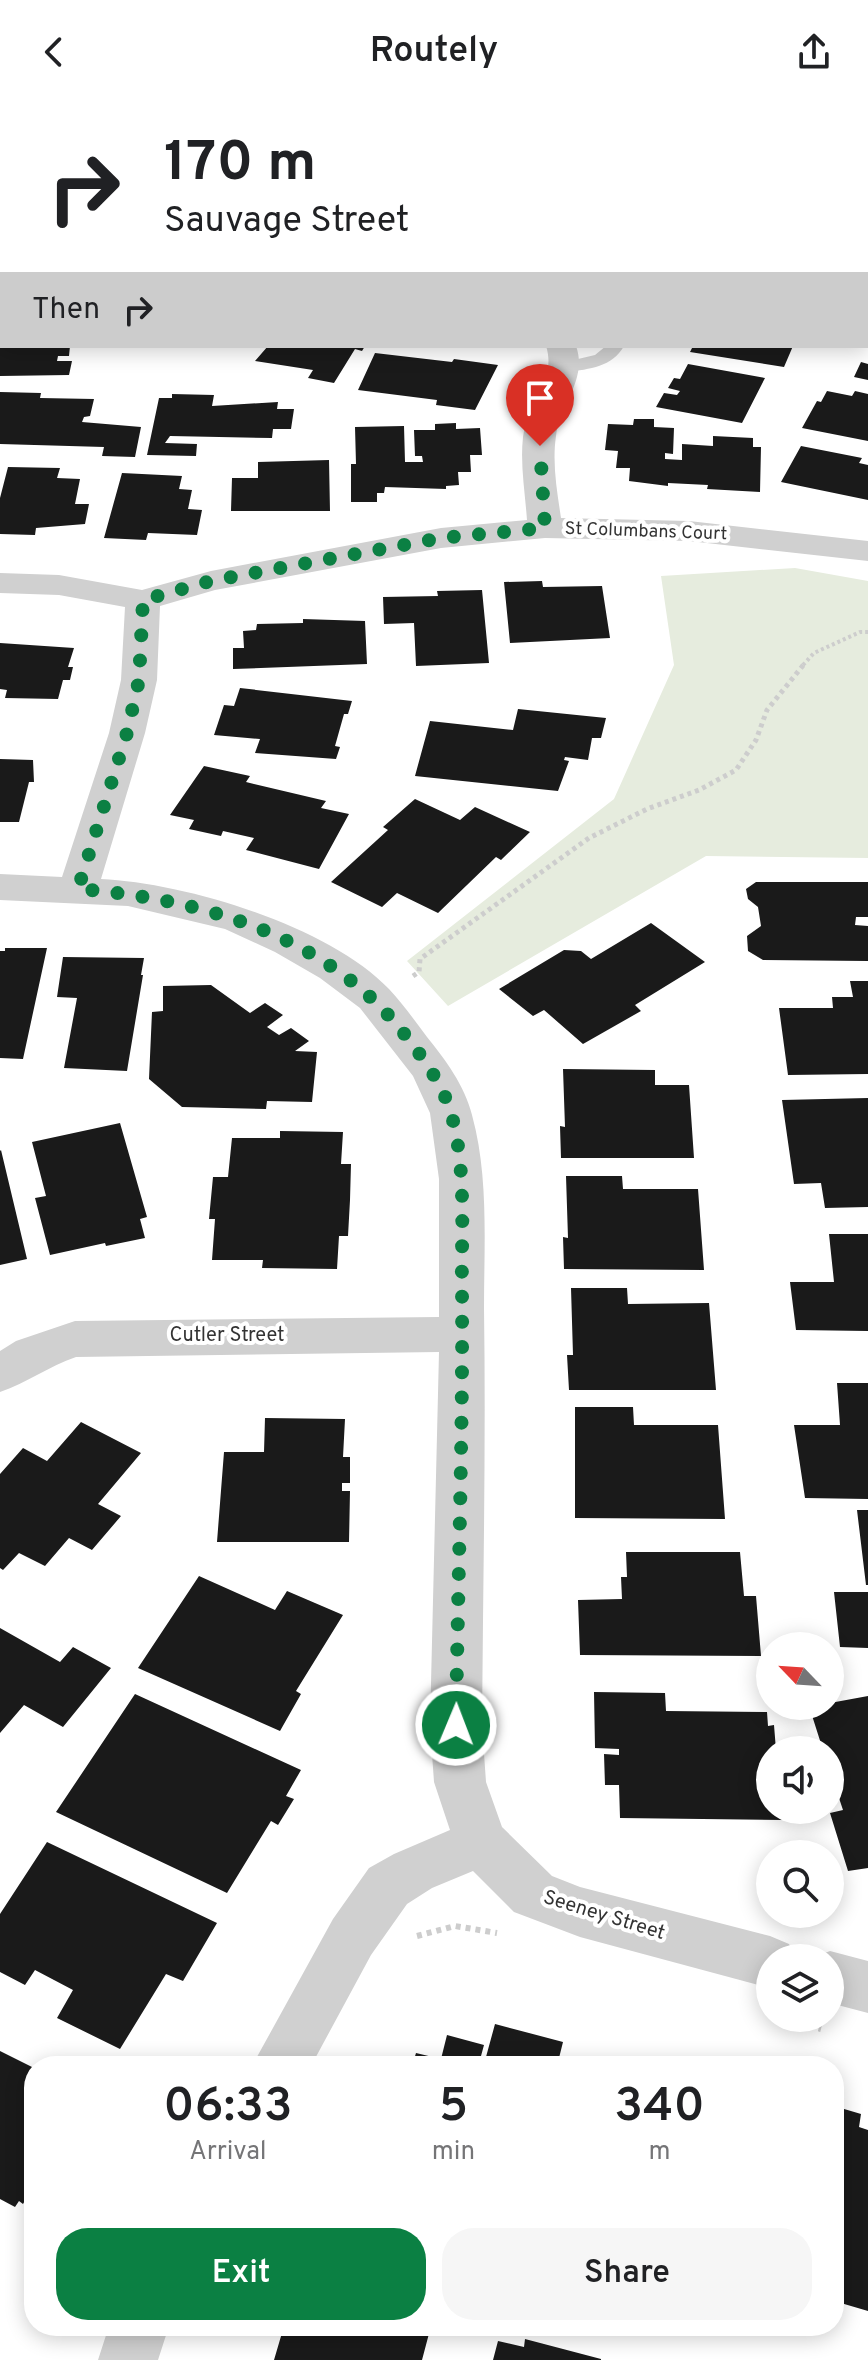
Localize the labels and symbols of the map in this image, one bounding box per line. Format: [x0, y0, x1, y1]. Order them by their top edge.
pin [506, 364, 574, 446]
street label: St Columbans Court [564, 518, 728, 546]
street label: Cutler Street [169, 1323, 285, 1349]
north arrow [756, 1632, 844, 1720]
position arrow [414, 1683, 498, 1767]
street label: Seeney Street [540, 1885, 668, 1947]

